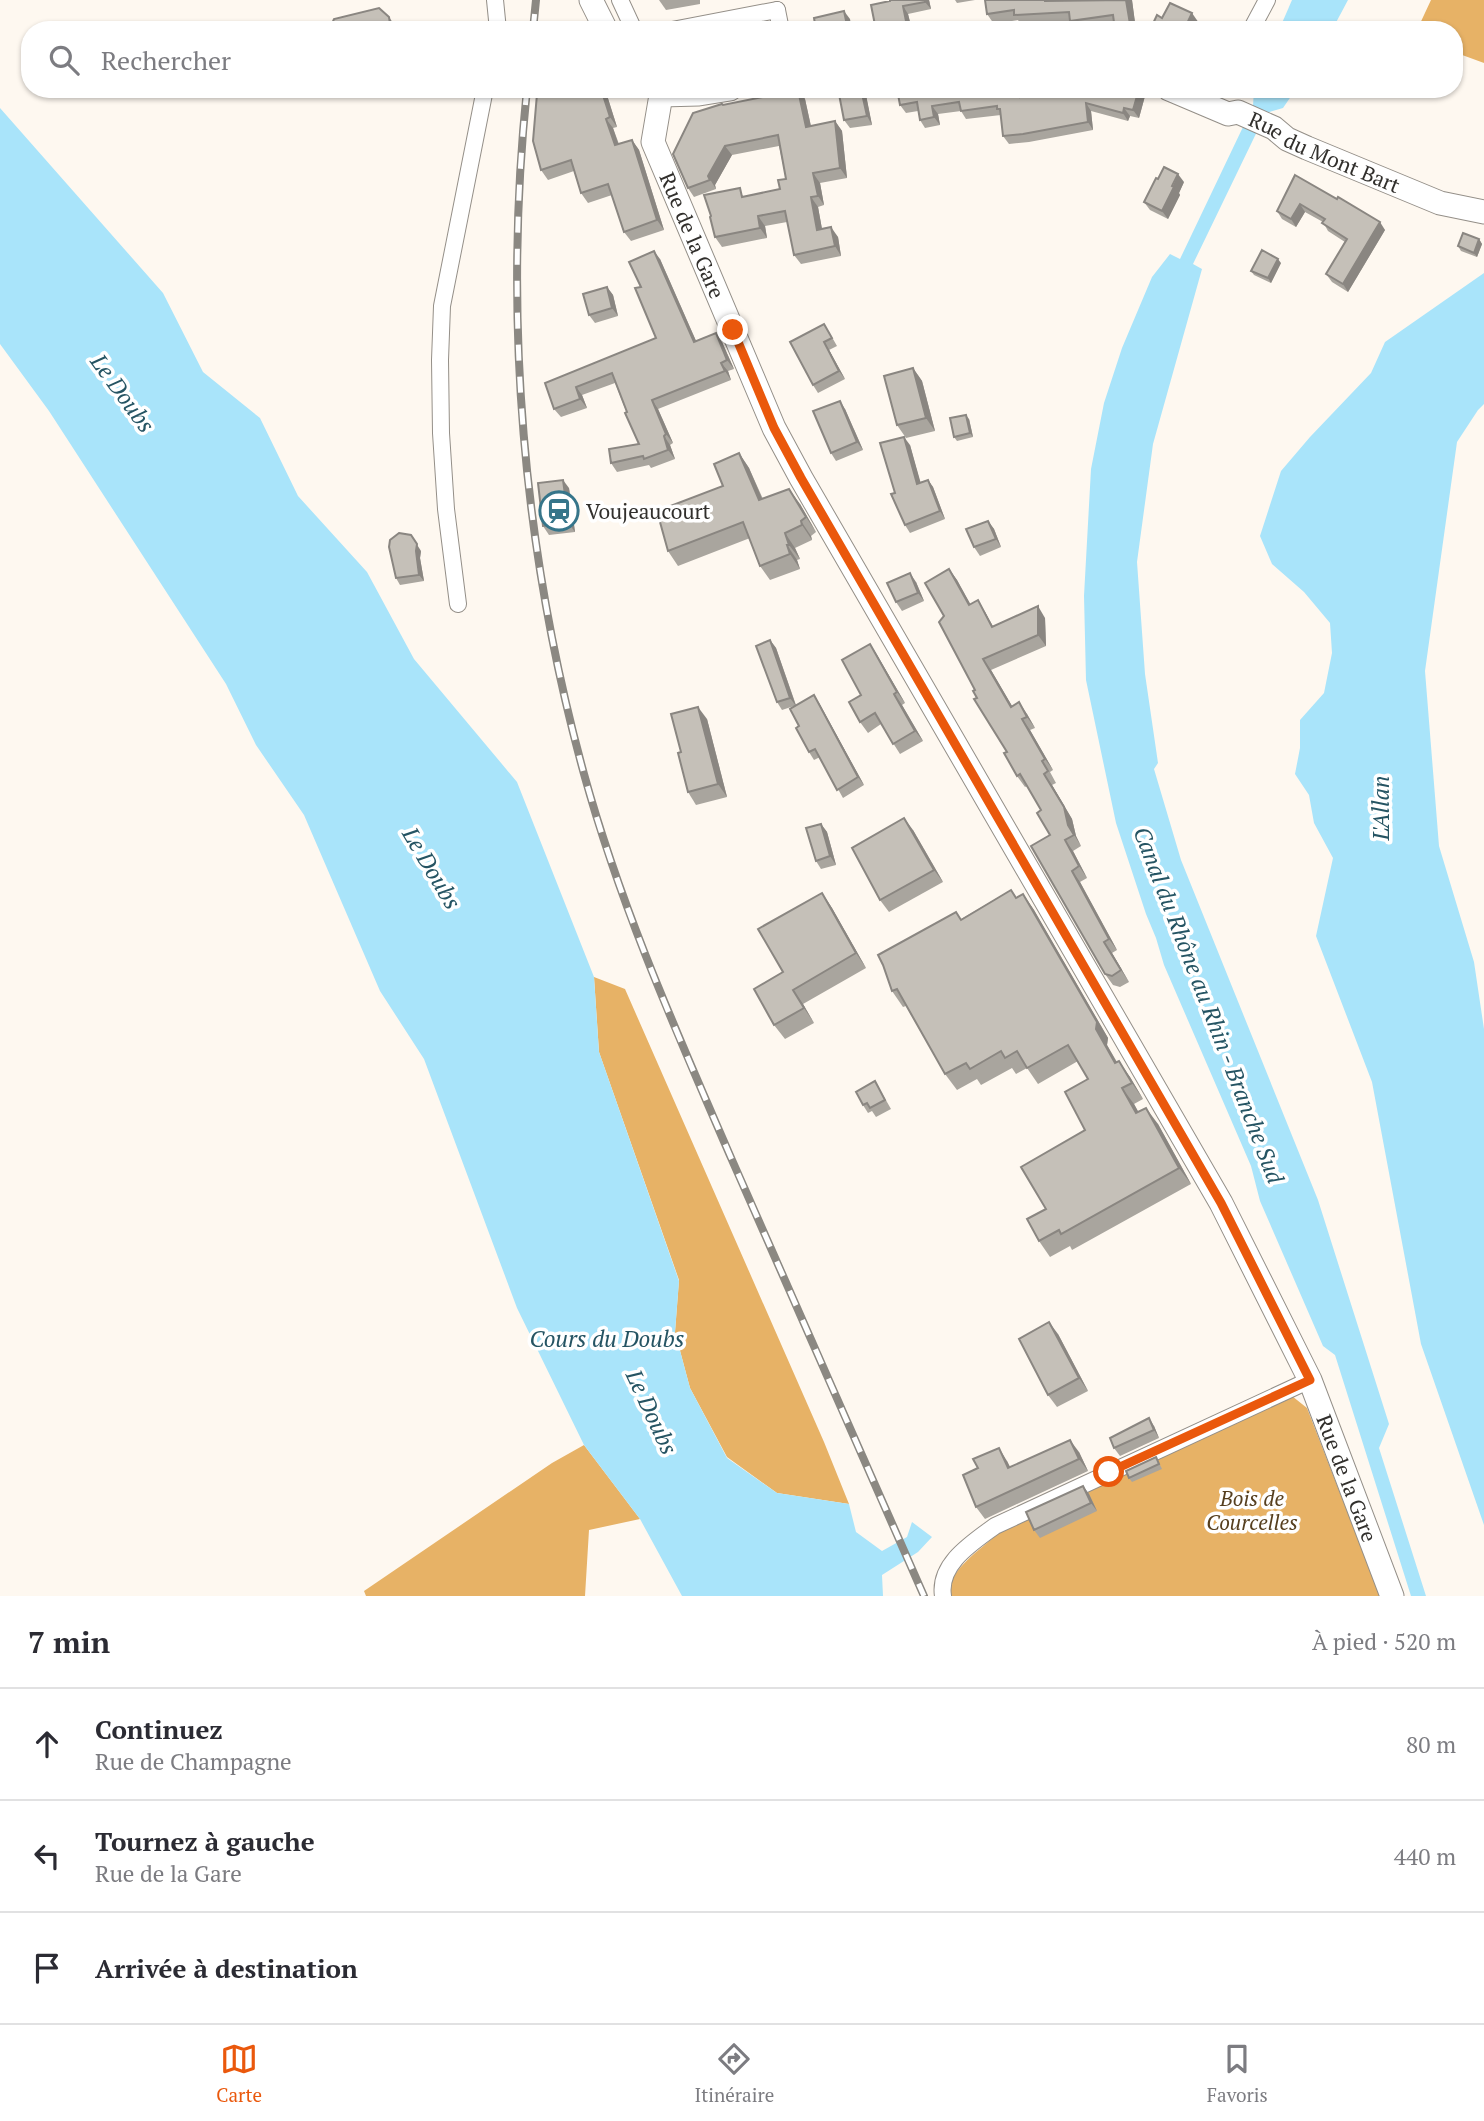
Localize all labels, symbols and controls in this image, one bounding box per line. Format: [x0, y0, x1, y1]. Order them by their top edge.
search box [21, 21, 1463, 98]
icon: search [45, 41, 83, 79]
text: Rechercher [101, 43, 231, 77]
street label: Rue du Mont Bart [1245, 105, 1405, 199]
street label: Rue de la Gare [653, 168, 732, 303]
route end [717, 314, 748, 345]
water label: Le Doubs [83, 346, 162, 439]
station icon: Voujeaucourt [538, 490, 580, 532]
place label: Voujeaucourt [586, 497, 711, 525]
water label: L'Allan [1365, 775, 1396, 842]
water label: Le Doubs [395, 820, 469, 915]
water label: Canal du Rhône au Rhin - Branche Sud [1126, 822, 1292, 1188]
water label: Cours du Doubs [530, 1323, 684, 1354]
water label: Le Doubs [618, 1364, 685, 1460]
street label: Rue de la Gare [1310, 1410, 1384, 1546]
route start [1093, 1456, 1124, 1487]
park label: Bois de Courcelles [1206, 1484, 1298, 1536]
text: 7 min [28, 1622, 110, 1662]
text: À pied · 520 m [1312, 1626, 1456, 1657]
text: Continuez [95, 1712, 223, 1746]
icon: ahead [28, 1725, 66, 1763]
text: 80 m [1406, 1729, 1456, 1760]
text: Rue de Champagne [95, 1746, 292, 1777]
text: Tournez à gauche [95, 1824, 315, 1858]
icon: left [28, 1837, 66, 1875]
text: 440 m [1394, 1841, 1456, 1872]
text: Rue de la Gare [95, 1858, 242, 1889]
icon: arrive [28, 1949, 66, 1987]
text: Arrivée à destination [95, 1951, 358, 1985]
tab: Carte [216, 2040, 262, 2107]
tab: Itinéraire [694, 2040, 774, 2107]
tab: Favoris [1207, 2040, 1268, 2107]

